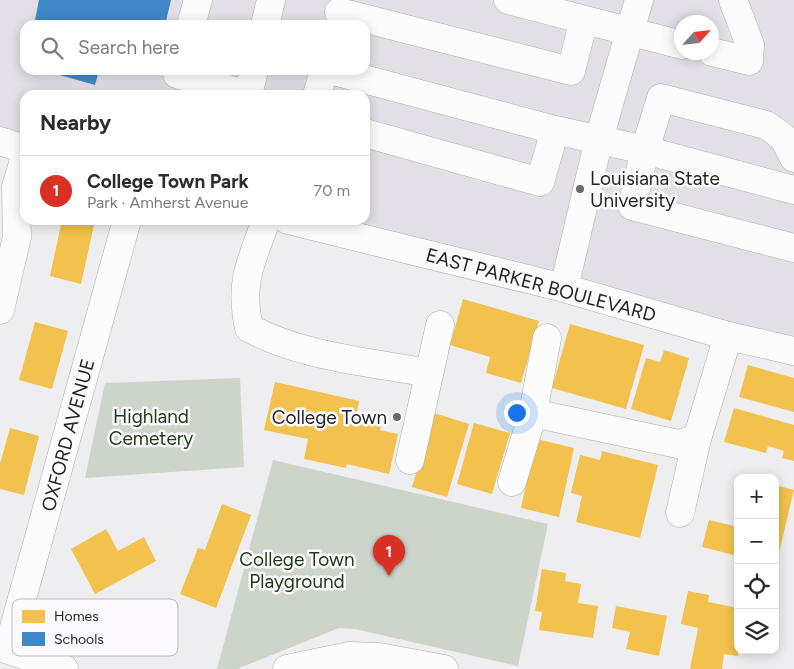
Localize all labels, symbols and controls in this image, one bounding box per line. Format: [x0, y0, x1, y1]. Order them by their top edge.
north arrow [674, 15, 719, 60]
search box [20, 20, 370, 75]
icon: search [38, 34, 66, 62]
text: Search here [78, 36, 180, 59]
text: Nearby [40, 110, 111, 135]
place label: Louisiana State University [590, 167, 720, 212]
text: College Town Park [87, 170, 249, 193]
text: 1 [53, 181, 59, 200]
text: 70 m [314, 181, 350, 200]
marker: Louisiana State University [574, 183, 586, 195]
text: Park · Amherst Avenue [87, 193, 248, 212]
street label: EAST PARKER BOULEVARD [423, 243, 659, 327]
street label: OXFORD AVENUE [37, 356, 99, 514]
your location [504, 400, 530, 426]
park label: Highland Cemetery [109, 405, 193, 450]
place label: College Town [272, 406, 387, 429]
marker: College Town [391, 411, 403, 423]
map controls [734, 474, 779, 654]
button: + [734, 474, 779, 519]
button: − [734, 519, 779, 564]
pin: 1 [373, 535, 405, 576]
park label: College Town Playground [239, 548, 355, 593]
button: locate [734, 564, 779, 609]
legend [12, 599, 178, 656]
text: Homes [54, 608, 99, 625]
button: layers [734, 609, 779, 654]
text: Schools [54, 631, 104, 648]

